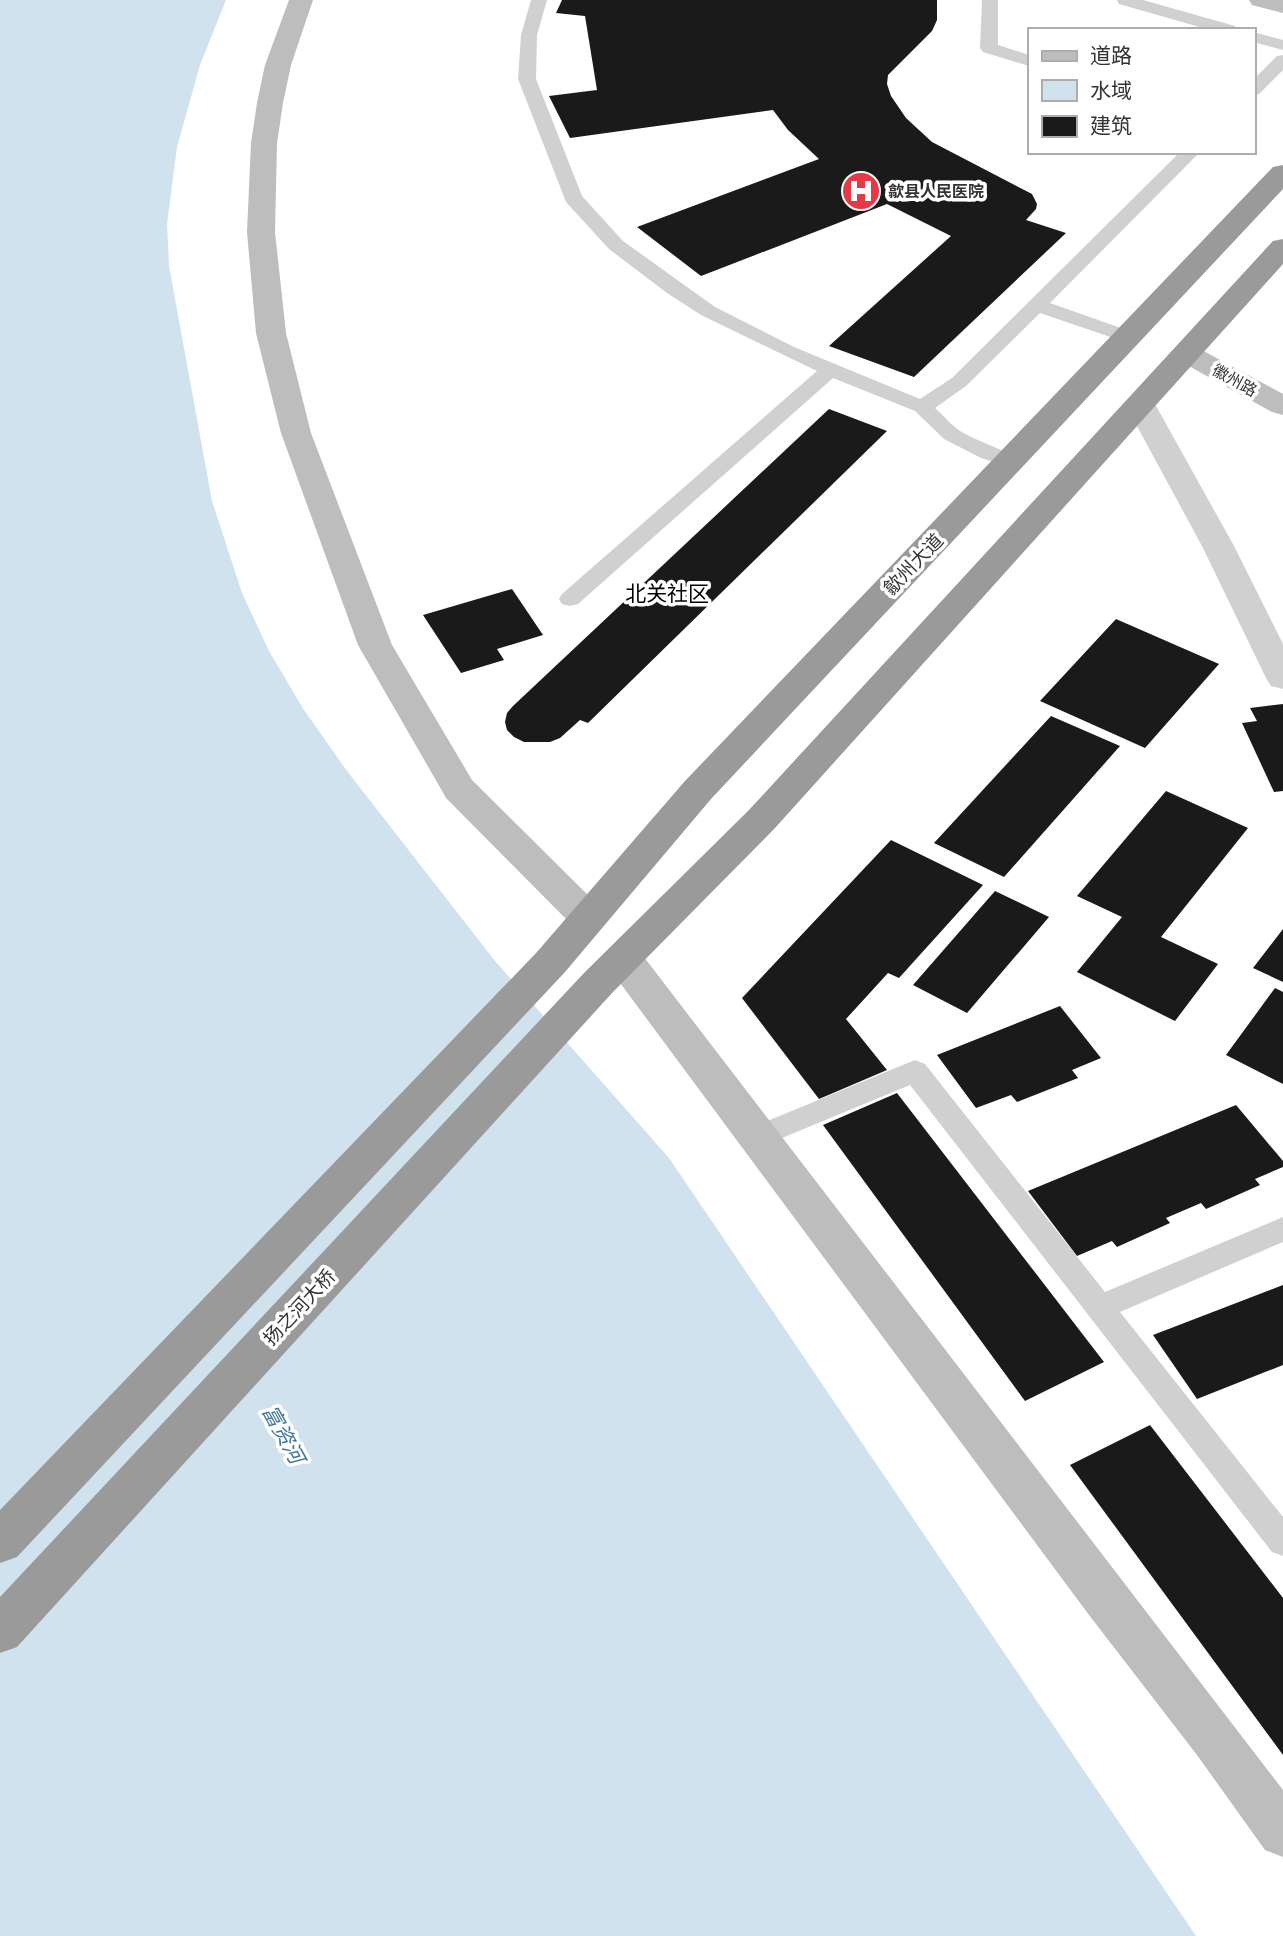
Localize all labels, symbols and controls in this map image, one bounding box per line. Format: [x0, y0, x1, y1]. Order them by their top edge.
legend [1028, 28, 1255, 154]
text: 道路 [1090, 41, 1132, 69]
text: 水域 [1090, 76, 1132, 104]
text: 建筑 [1090, 111, 1132, 139]
hospital icon: 歙县人民医院 [840, 170, 882, 212]
place label: 歙县人民医院 [888, 180, 984, 202]
street label: 徽州路 [1209, 359, 1261, 401]
street label: 歙州大道 [877, 528, 949, 600]
district label: 北关社区 [625, 579, 709, 607]
street label: 扬之河大桥 [257, 1263, 341, 1351]
water label: 富资河 [256, 1400, 313, 1472]

